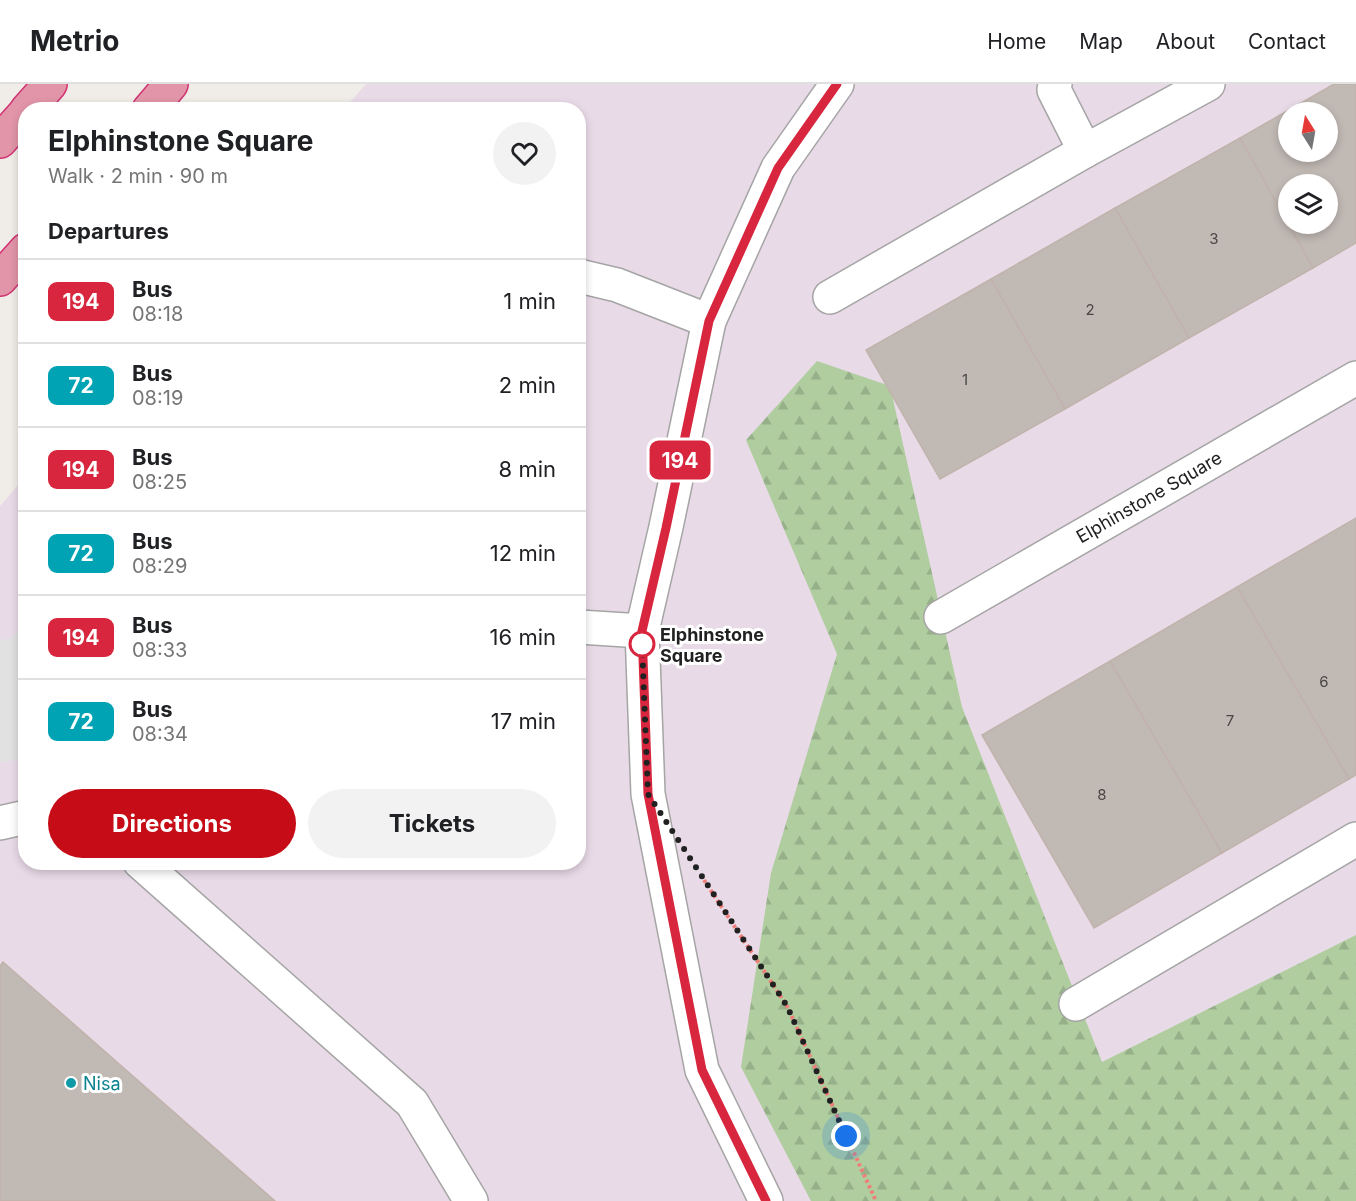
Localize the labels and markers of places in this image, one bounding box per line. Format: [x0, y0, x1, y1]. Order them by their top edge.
place label: Elphinstone Square [660, 624, 764, 666]
marker: Elphinstone Square [629, 631, 655, 657]
place label: Nisa [83, 1073, 121, 1094]
marker: Nisa [64, 1076, 78, 1090]

